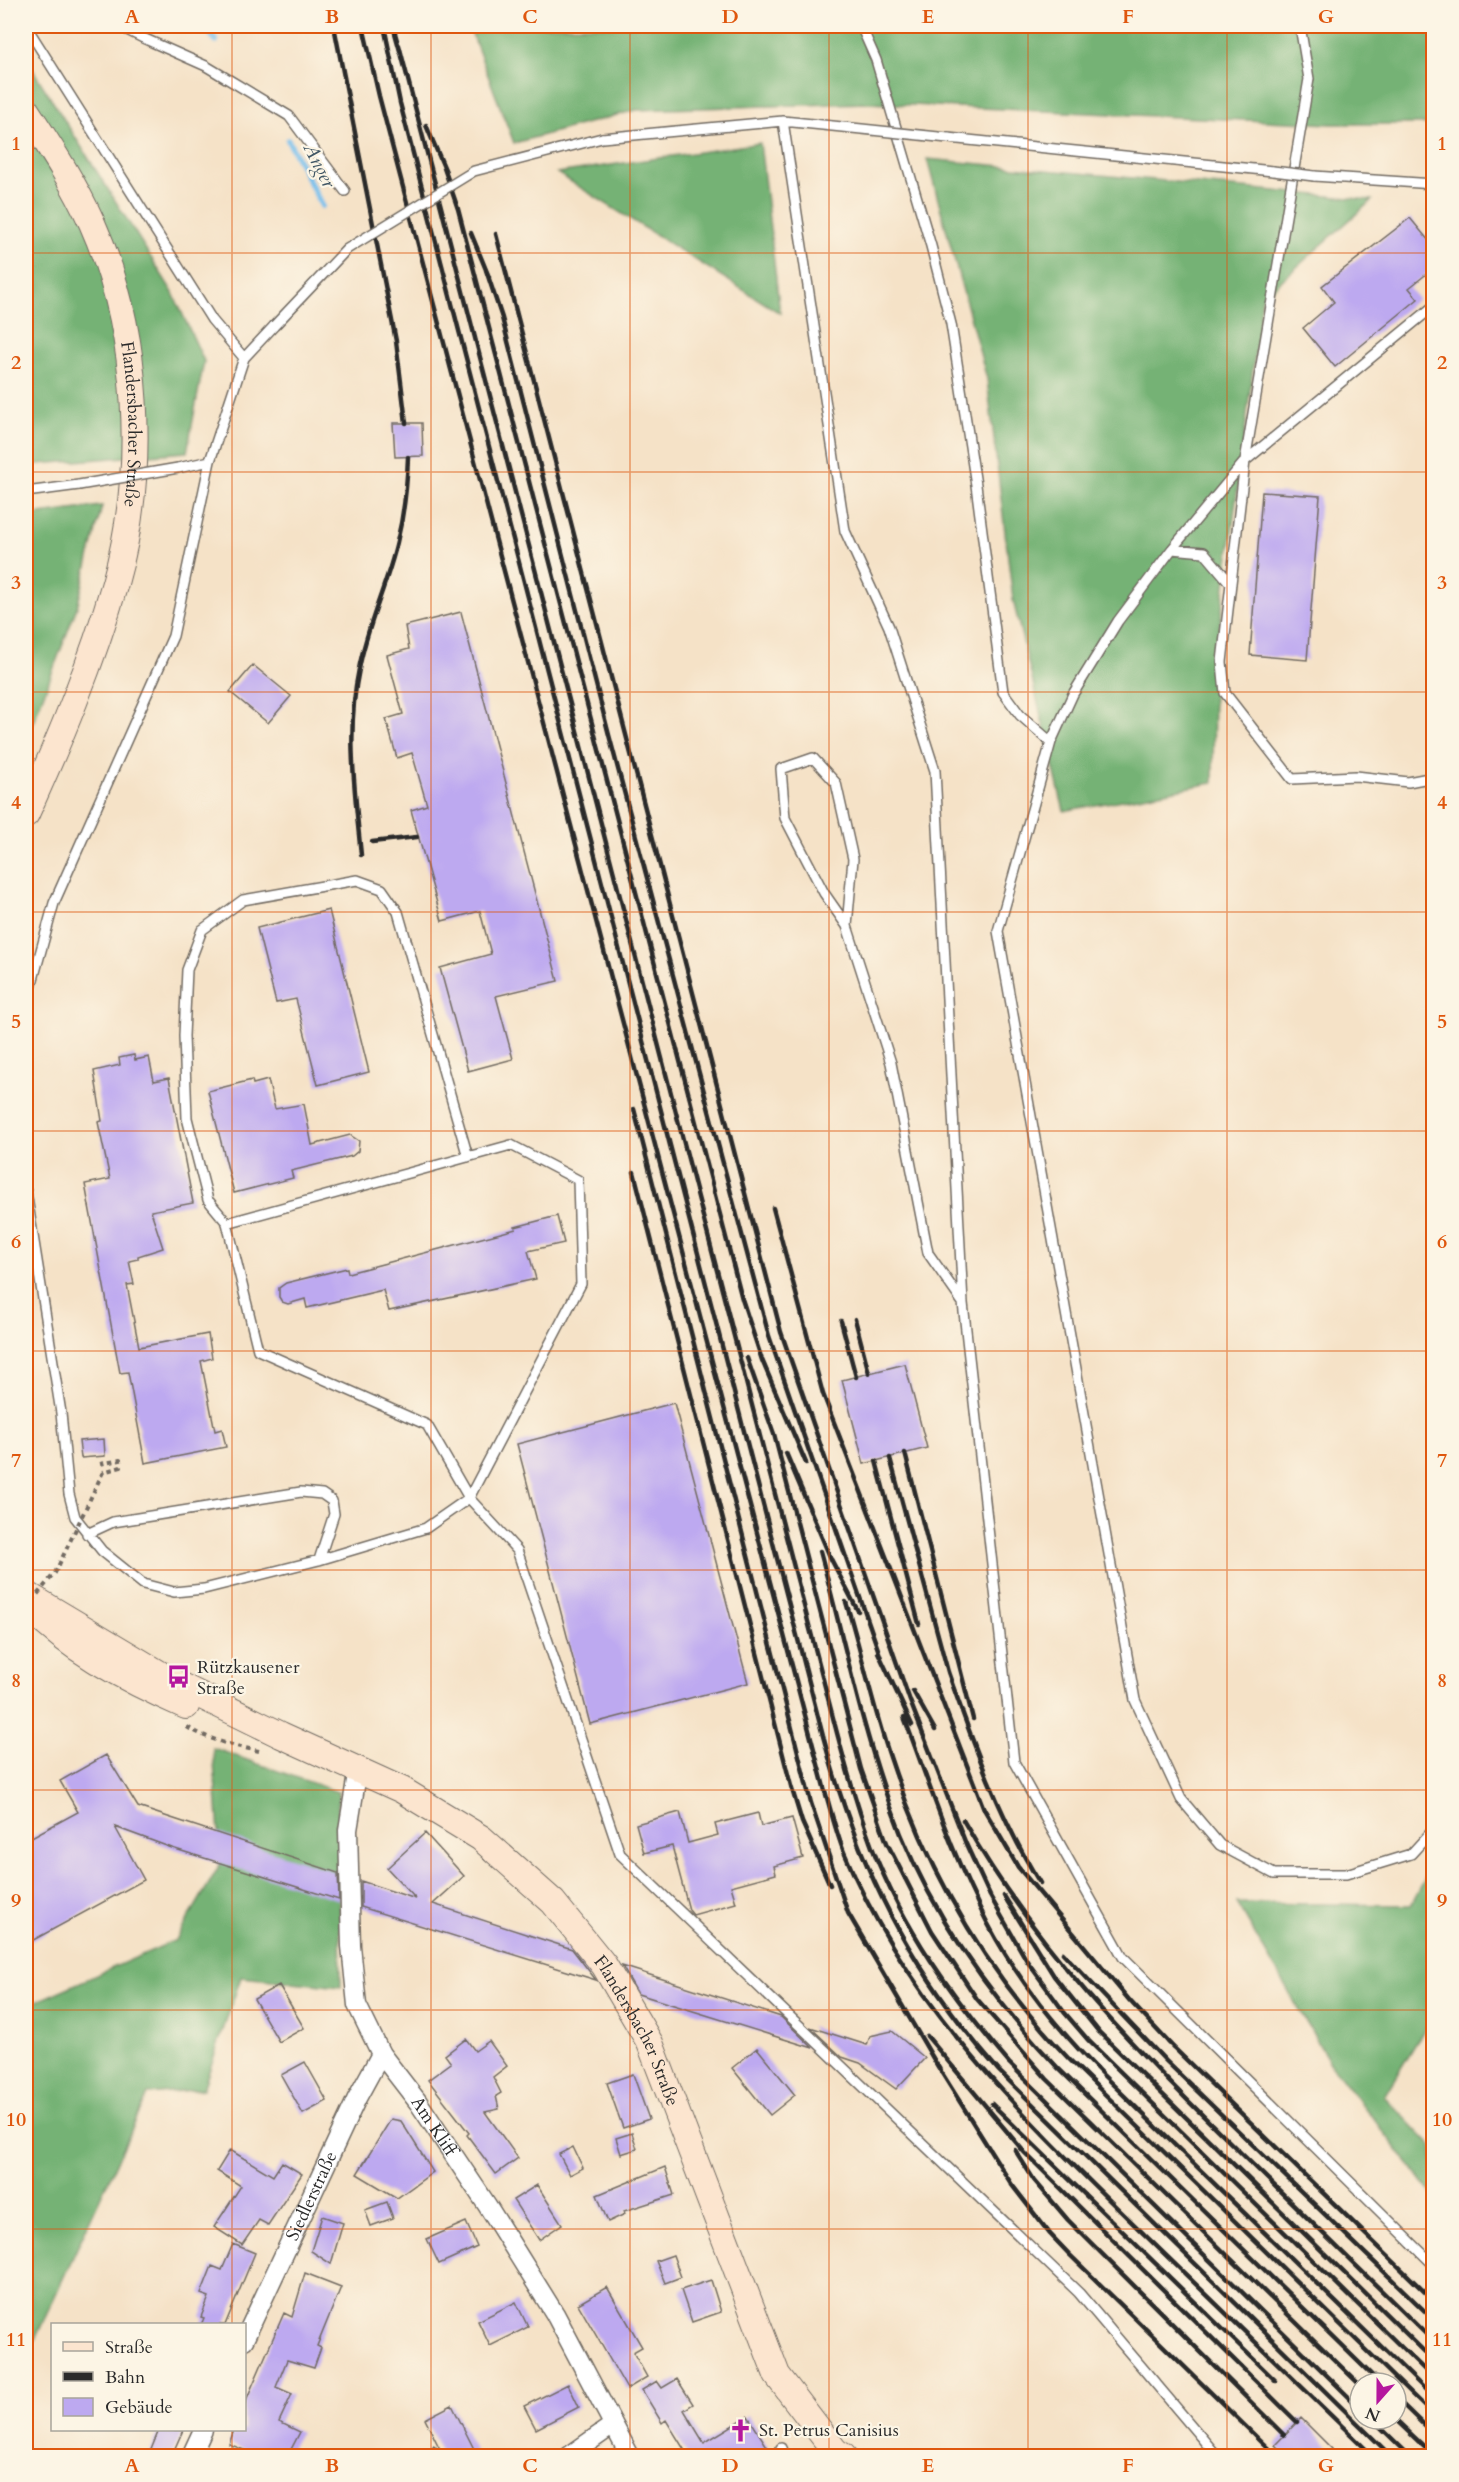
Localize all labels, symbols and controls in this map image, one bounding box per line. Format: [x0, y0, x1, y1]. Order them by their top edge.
text: A [124, 3, 140, 30]
text: B [325, 3, 339, 30]
text: C [522, 3, 538, 30]
text: D [721, 3, 739, 30]
text: E [922, 3, 934, 30]
text: F [1122, 3, 1134, 30]
text: G [1318, 3, 1334, 30]
text: 1 [11, 130, 21, 157]
text: 1 [1437, 130, 1447, 157]
water label: Anger [296, 137, 343, 194]
street label: Flandersbacher Straße [114, 340, 147, 509]
text: 2 [11, 349, 21, 376]
text: 2 [1437, 349, 1447, 376]
text: 3 [11, 569, 21, 596]
text: 3 [1437, 569, 1447, 596]
text: 4 [11, 789, 21, 816]
text: 4 [1437, 789, 1447, 816]
text: 5 [11, 1008, 21, 1035]
text: 5 [1437, 1008, 1447, 1035]
text: 6 [11, 1228, 21, 1255]
text: 6 [1437, 1228, 1447, 1255]
text: 7 [11, 1447, 21, 1474]
text: 7 [1437, 1447, 1447, 1474]
place label: Rützkausener Straße [197, 1655, 300, 1701]
bus stop icon: Rützkausener Straße [166, 1664, 192, 1690]
text: 8 [11, 1667, 21, 1694]
text: 8 [1437, 1667, 1447, 1694]
text: 9 [11, 1887, 21, 1914]
text: 9 [1437, 1887, 1447, 1914]
street label: Flandersbacher Straße [588, 1950, 685, 2110]
street label: Am Kliff [405, 2091, 464, 2163]
text: 10 [6, 2106, 26, 2133]
text: 10 [1432, 2106, 1452, 2133]
street label: Siedlerstraße [280, 2147, 343, 2245]
legend [51, 2323, 246, 2431]
text: 11 [6, 2326, 26, 2353]
text: 11 [1432, 2326, 1452, 2353]
text: Straße [105, 2335, 153, 2360]
text: Bahn [105, 2365, 146, 2390]
north arrow [1348, 2371, 1408, 2431]
text: Gebäude [105, 2395, 173, 2420]
text: N [1362, 2401, 1383, 2427]
church icon: St. Petrus Canisius [728, 2417, 754, 2443]
place label: St. Petrus Canisius [759, 2418, 899, 2443]
text: A [124, 2452, 140, 2479]
text: B [325, 2452, 339, 2479]
text: C [522, 2452, 538, 2479]
text: D [721, 2452, 739, 2479]
text: E [922, 2452, 934, 2479]
text: F [1122, 2452, 1134, 2479]
text: G [1318, 2452, 1334, 2479]

